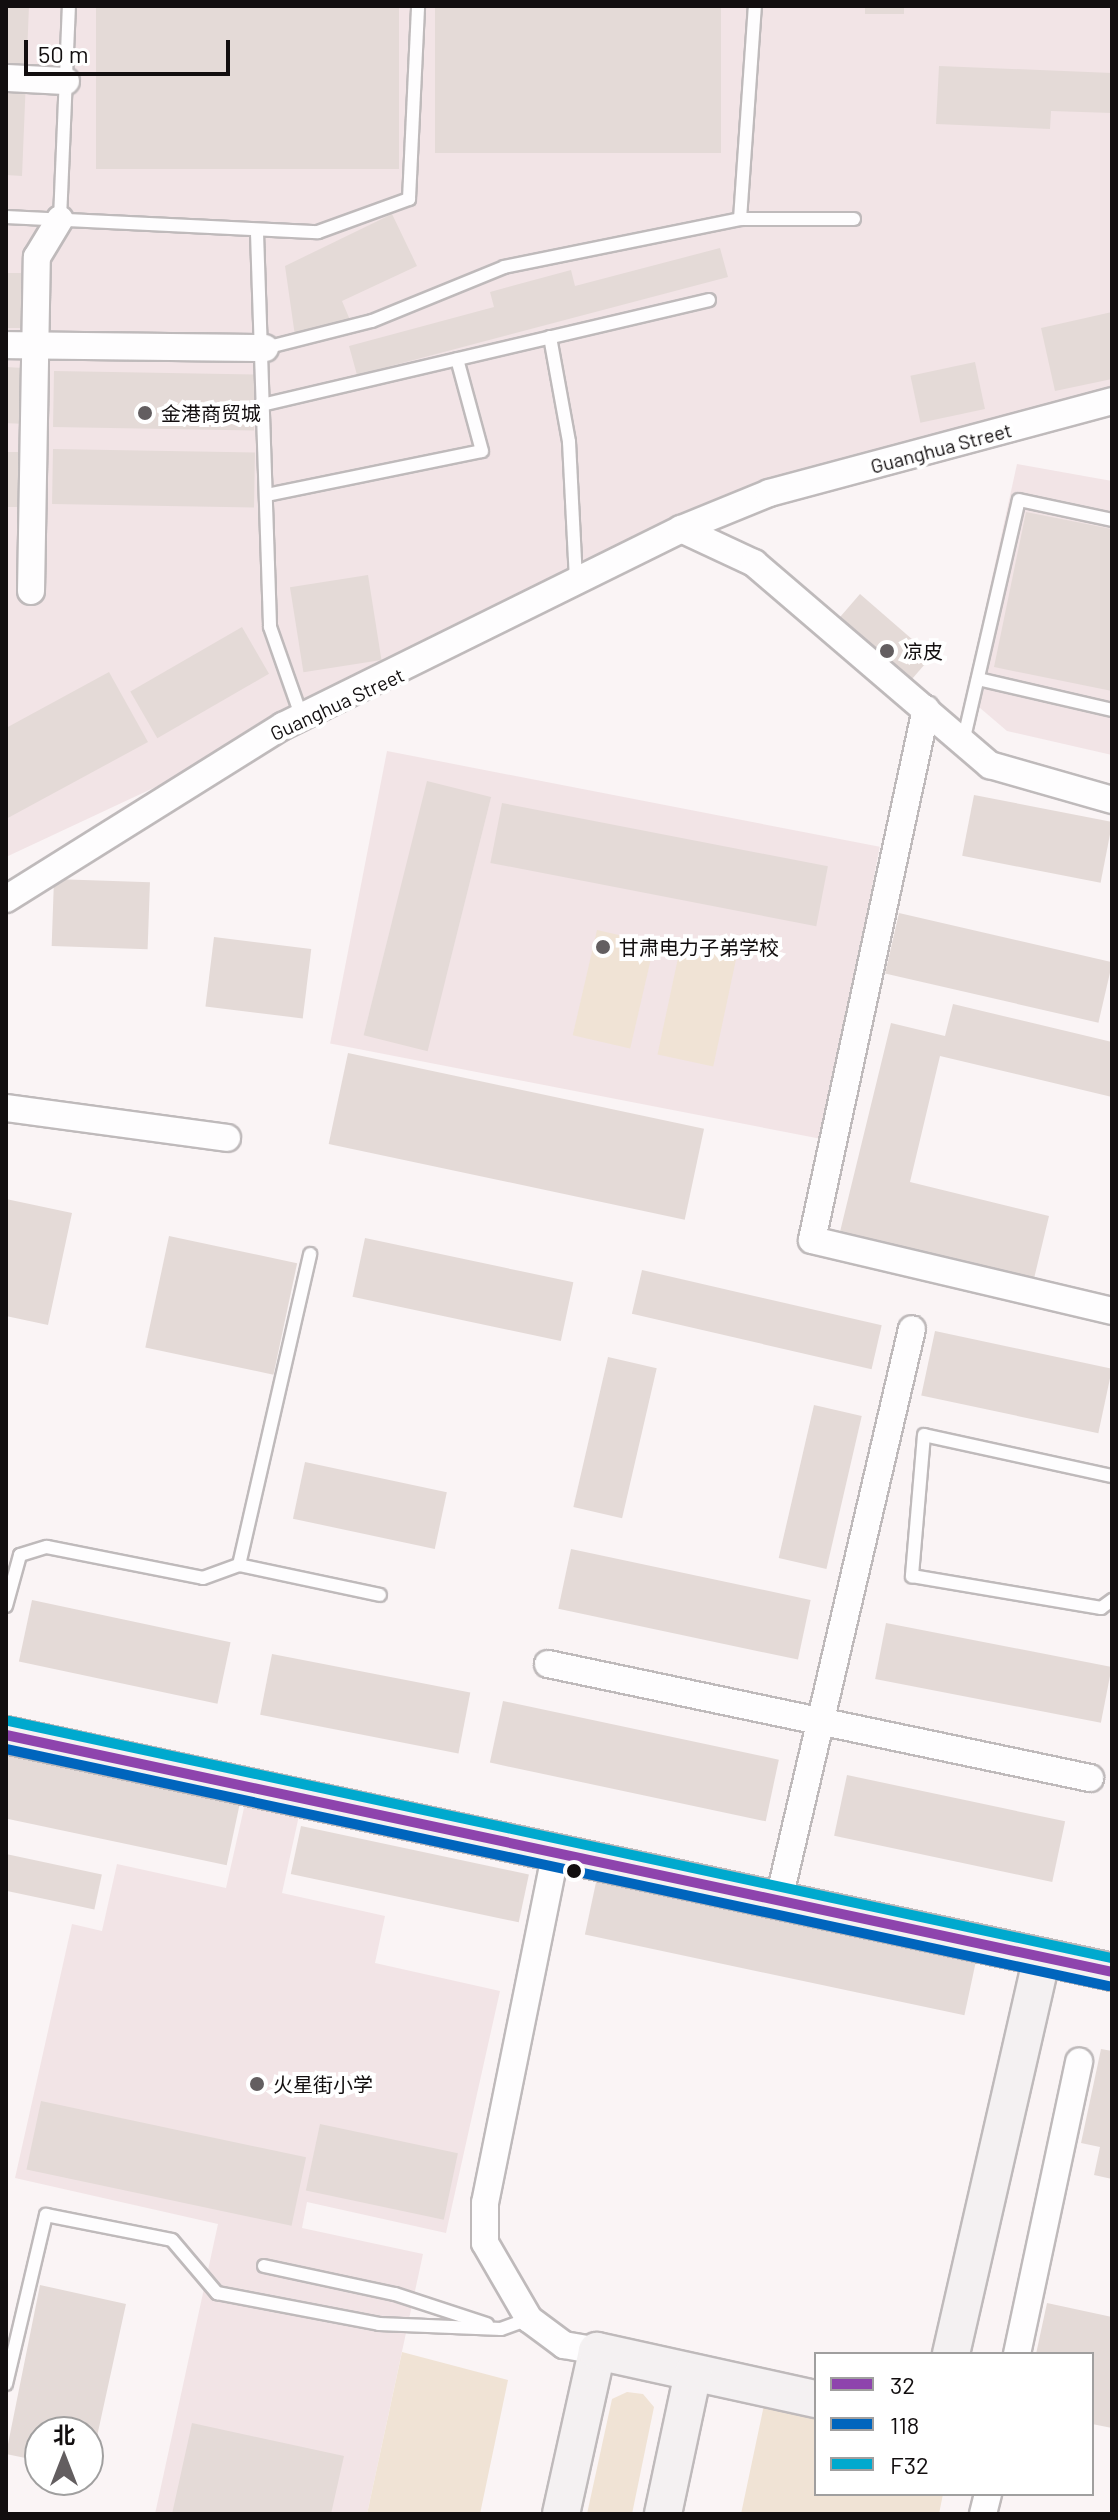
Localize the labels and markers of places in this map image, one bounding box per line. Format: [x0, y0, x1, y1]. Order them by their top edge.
place label: 金港商贸城 [161, 401, 261, 425]
marker: 金港商贸城 [136, 404, 154, 422]
place label: 凉皮 [903, 639, 943, 663]
marker: 凉皮 [878, 642, 896, 660]
place label: 甘肃电力子弟学校 [619, 935, 779, 959]
marker: 甘肃电力子弟学校 [594, 938, 612, 956]
unlabelled marker [566, 1863, 582, 1879]
place label: 火星街小学 [273, 2072, 373, 2096]
marker: 火星街小学 [248, 2075, 266, 2093]

